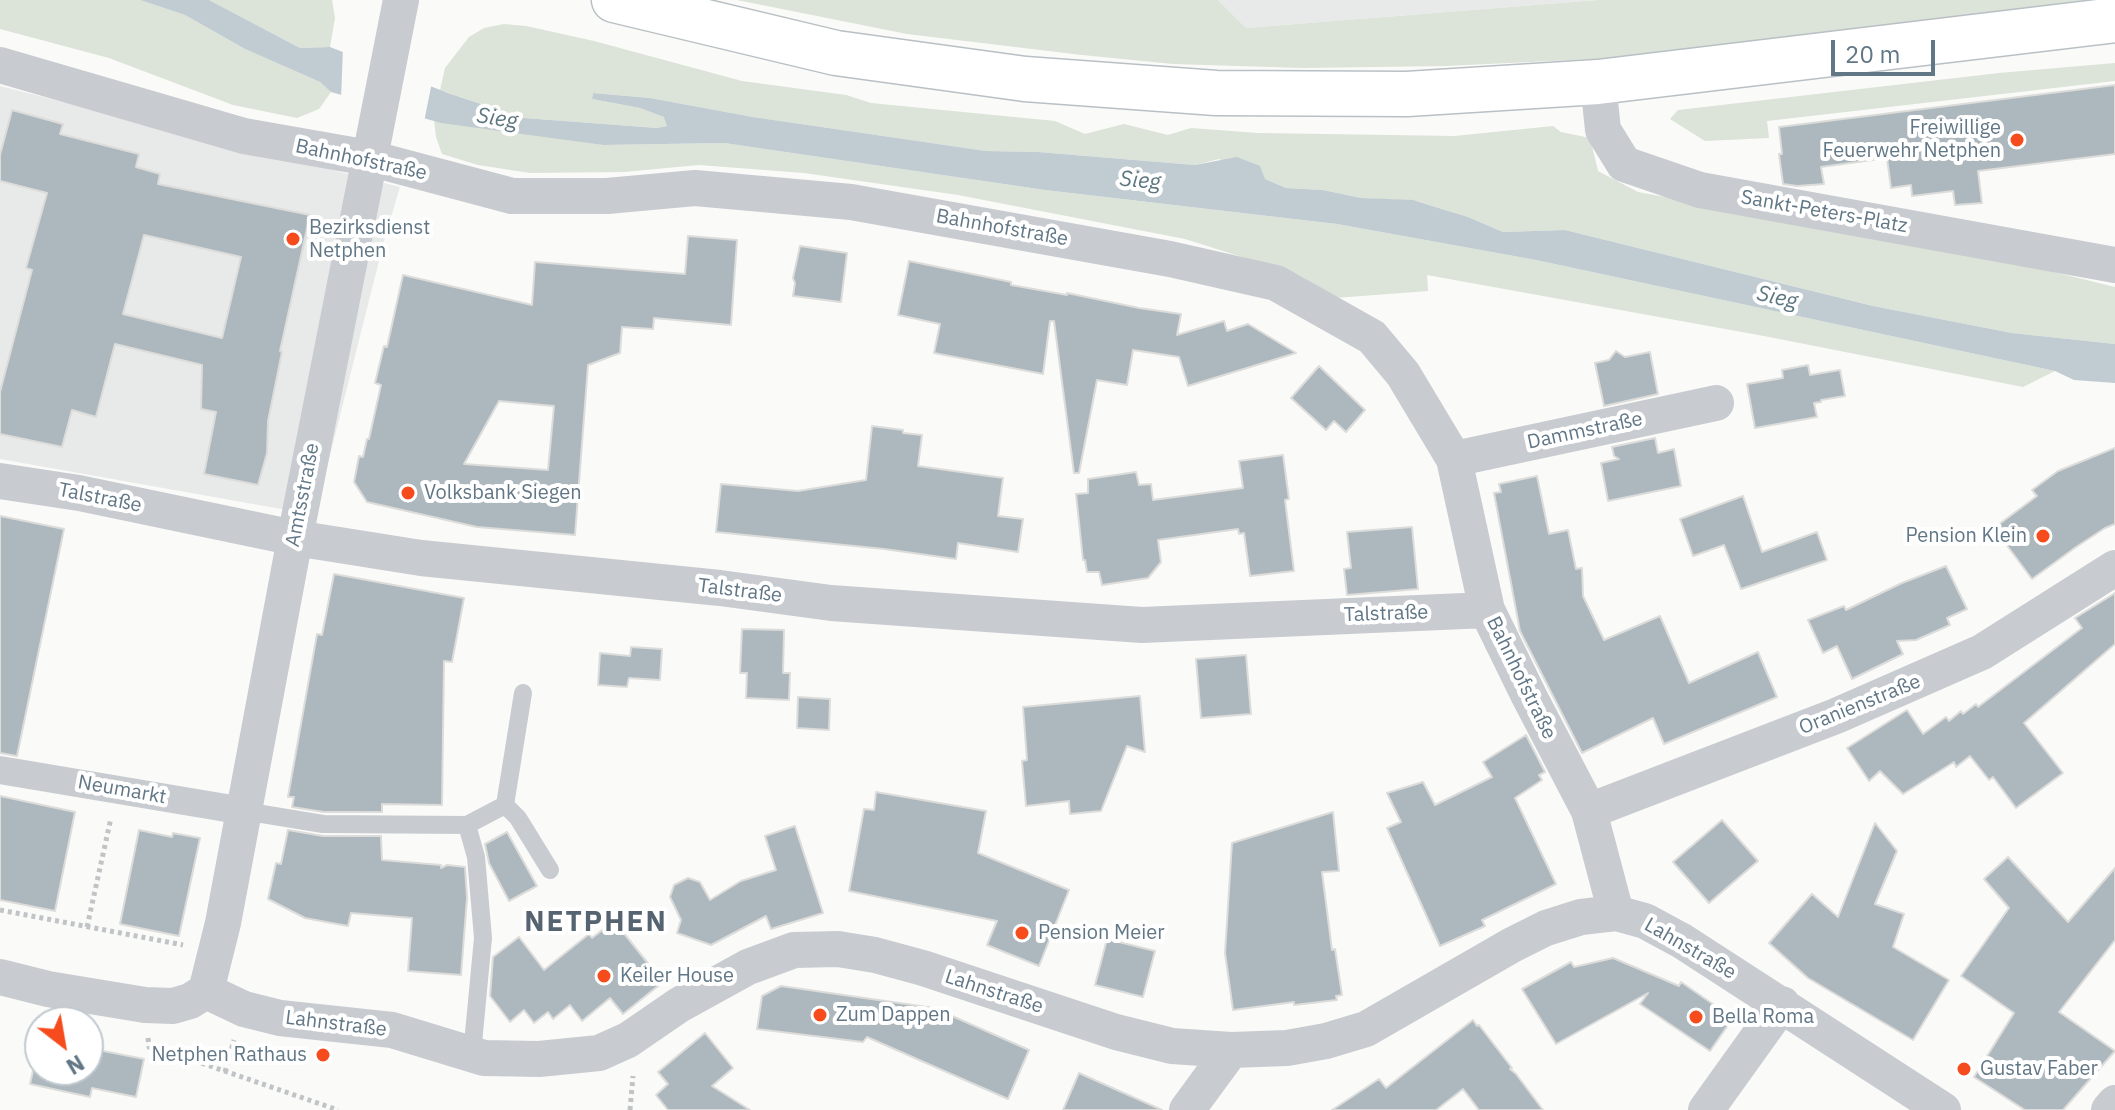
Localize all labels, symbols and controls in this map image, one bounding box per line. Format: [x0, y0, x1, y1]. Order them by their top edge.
scale bar [1835, 24, 1939, 74]
text: 20 m [1845, 38, 1900, 70]
water label: Sieg [475, 103, 519, 135]
place label: Freiwillige Feuerwehr Netphen [1822, 116, 2001, 163]
marker: Freiwillige Feuerwehr Netphen [2008, 131, 2026, 149]
street label: Bahnhofstraße [293, 134, 429, 186]
water label: Sieg [1118, 166, 1162, 196]
street label: Sankt-Peters-Platz [1739, 186, 1909, 238]
street label: Bahnhofstraße [934, 205, 1070, 251]
place label: Bezirksdienst Netphen [309, 216, 430, 263]
marker: Bezirksdienst Netphen [284, 230, 302, 248]
water label: Sieg [1754, 281, 1800, 315]
street label: Dammstraße [1525, 407, 1645, 455]
street label: Amtsstraße [281, 441, 325, 549]
street label: Talstraße [56, 478, 144, 518]
place label: Volksbank Siegen [424, 481, 582, 505]
marker: Volksbank Siegen [399, 484, 417, 502]
place label: Pension Klein [1905, 524, 2027, 548]
marker: Pension Klein [2034, 527, 2052, 545]
street label: Talstraße [697, 574, 783, 608]
street label: Talstraße [1343, 601, 1429, 627]
street label: Bahnhofstraße [1481, 613, 1561, 743]
street label: Oranienstraße [1796, 670, 1924, 740]
street label: Neumarkt [76, 770, 168, 810]
district label: NETPHEN [524, 906, 668, 940]
street label: Lahnstraße [1640, 913, 1740, 985]
place label: Pension Meier [1038, 921, 1165, 945]
marker: Pension Meier [1013, 924, 1031, 942]
place label: Keiler House [620, 964, 734, 988]
street label: Lahnstraße [942, 965, 1046, 1019]
marker: Keiler House [595, 967, 613, 985]
place label: Zum Dappen [836, 1003, 951, 1027]
place label: Bella Roma [1712, 1005, 1814, 1029]
north arrow [24, 1006, 104, 1086]
street label: Lahnstraße [284, 1006, 388, 1042]
marker: Zum Dappen [811, 1006, 829, 1024]
marker: Bella Roma [1687, 1008, 1705, 1026]
place label: Netphen Rathaus [151, 1043, 307, 1067]
marker: Netphen Rathaus [314, 1046, 332, 1064]
text: N [61, 1049, 90, 1082]
place label: Gustav Faber [1980, 1057, 2098, 1081]
marker: Gustav Faber [1955, 1060, 1973, 1078]

